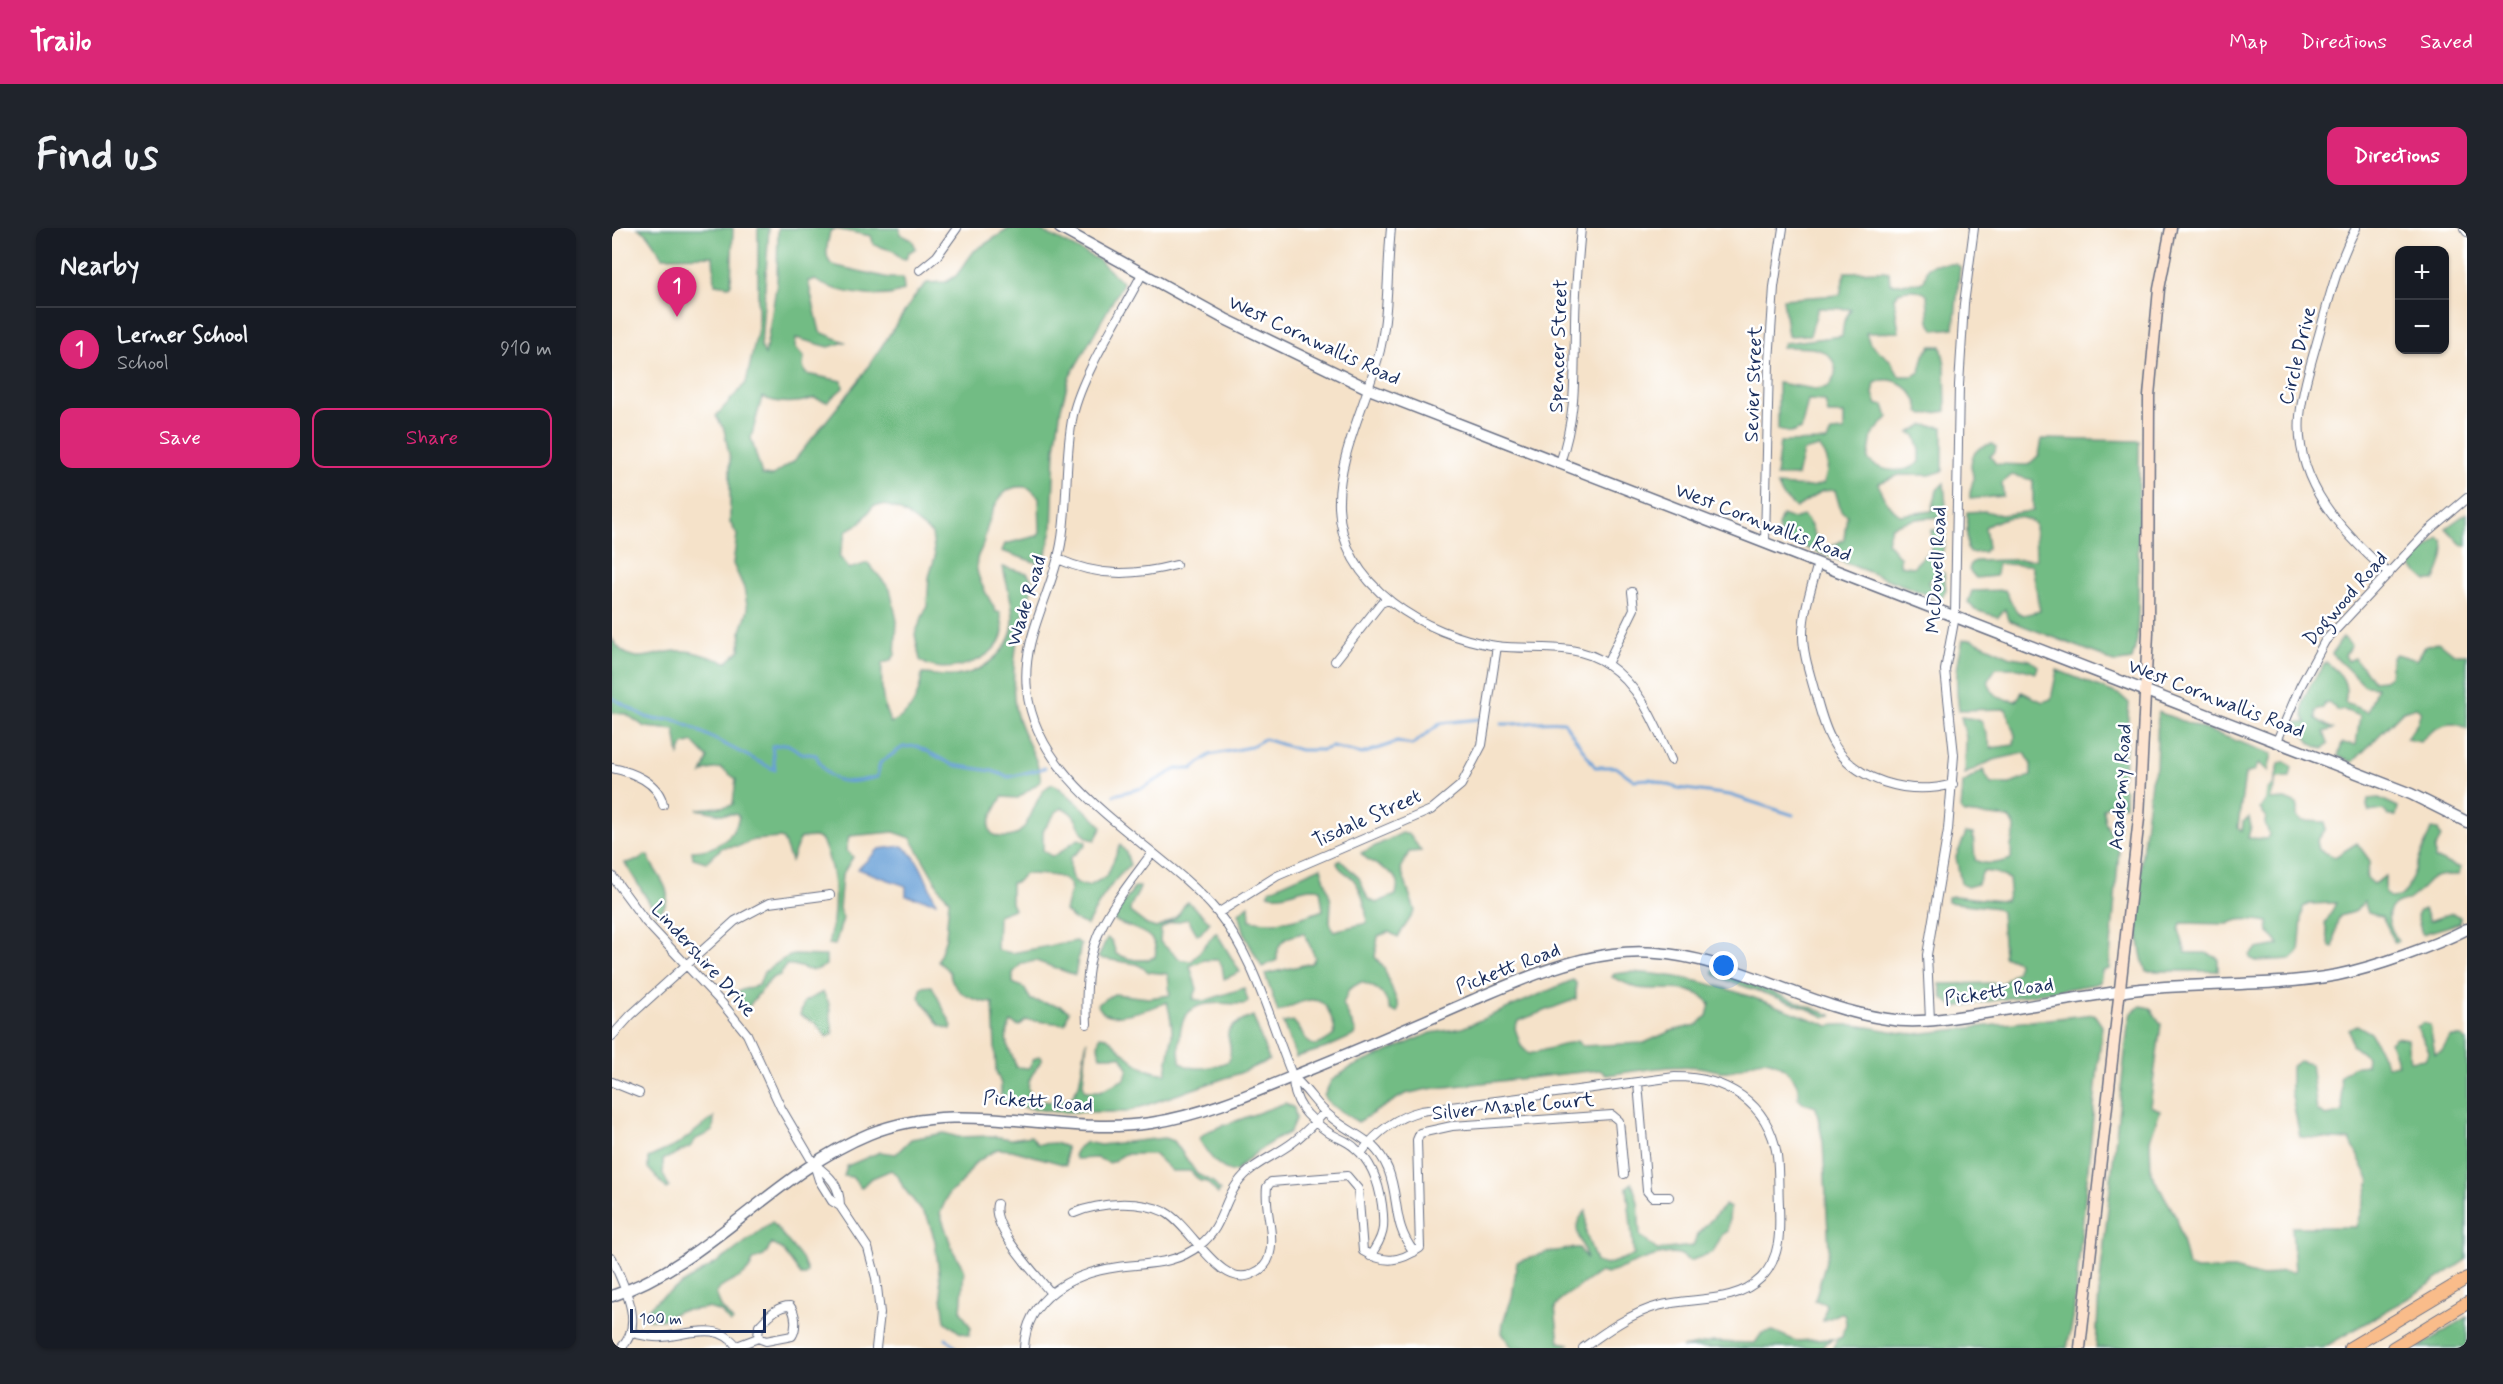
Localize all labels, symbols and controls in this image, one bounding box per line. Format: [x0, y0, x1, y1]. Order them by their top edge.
text: Trailo [30, 24, 91, 61]
text: Map [2229, 28, 2268, 56]
text: Directions [2301, 28, 2387, 56]
text: Saved [2420, 28, 2473, 56]
button: Directions [2327, 127, 2467, 185]
text: Find us [36, 129, 158, 184]
map controls [2395, 246, 2449, 354]
button: + [2395, 246, 2449, 300]
text: Nearby [60, 250, 139, 284]
pin: 1 [658, 268, 696, 317]
street label: Spencer Street [1543, 279, 1575, 413]
street label: West Cornwallis Road [1224, 289, 1404, 393]
button: − [2395, 300, 2449, 354]
street label: Circle Drive [2273, 304, 2323, 408]
text: Lerner School [117, 322, 248, 350]
street label: Sevier Street [1738, 325, 1770, 443]
text: 1 [75, 336, 84, 363]
text: 910 m [500, 336, 552, 363]
text: School [117, 350, 169, 377]
button: Save [60, 408, 300, 468]
button: Share [312, 408, 552, 468]
street label: West Cornwallis Road [1671, 477, 1855, 569]
street label: McDowell Road [1920, 506, 1954, 634]
street label: Dogwood Road [2297, 546, 2396, 653]
street label: Wade Road [1000, 552, 1054, 650]
street label: West Cornwallis Road [2124, 653, 2308, 745]
street label: Academy Road [2103, 723, 2139, 851]
street label: Tisdale Street [1308, 783, 1426, 855]
street label: Lindershire Drive [644, 897, 762, 1023]
street label: Pickett Road [1452, 937, 1564, 1001]
your location [1709, 951, 1738, 980]
street label: Pickett Road [1943, 971, 2055, 1013]
street label: Pickett Road [982, 1085, 1094, 1119]
street label: Silver Maple Court [1431, 1086, 1595, 1128]
scale bar [630, 1306, 766, 1334]
text: 100 m [639, 1309, 682, 1330]

